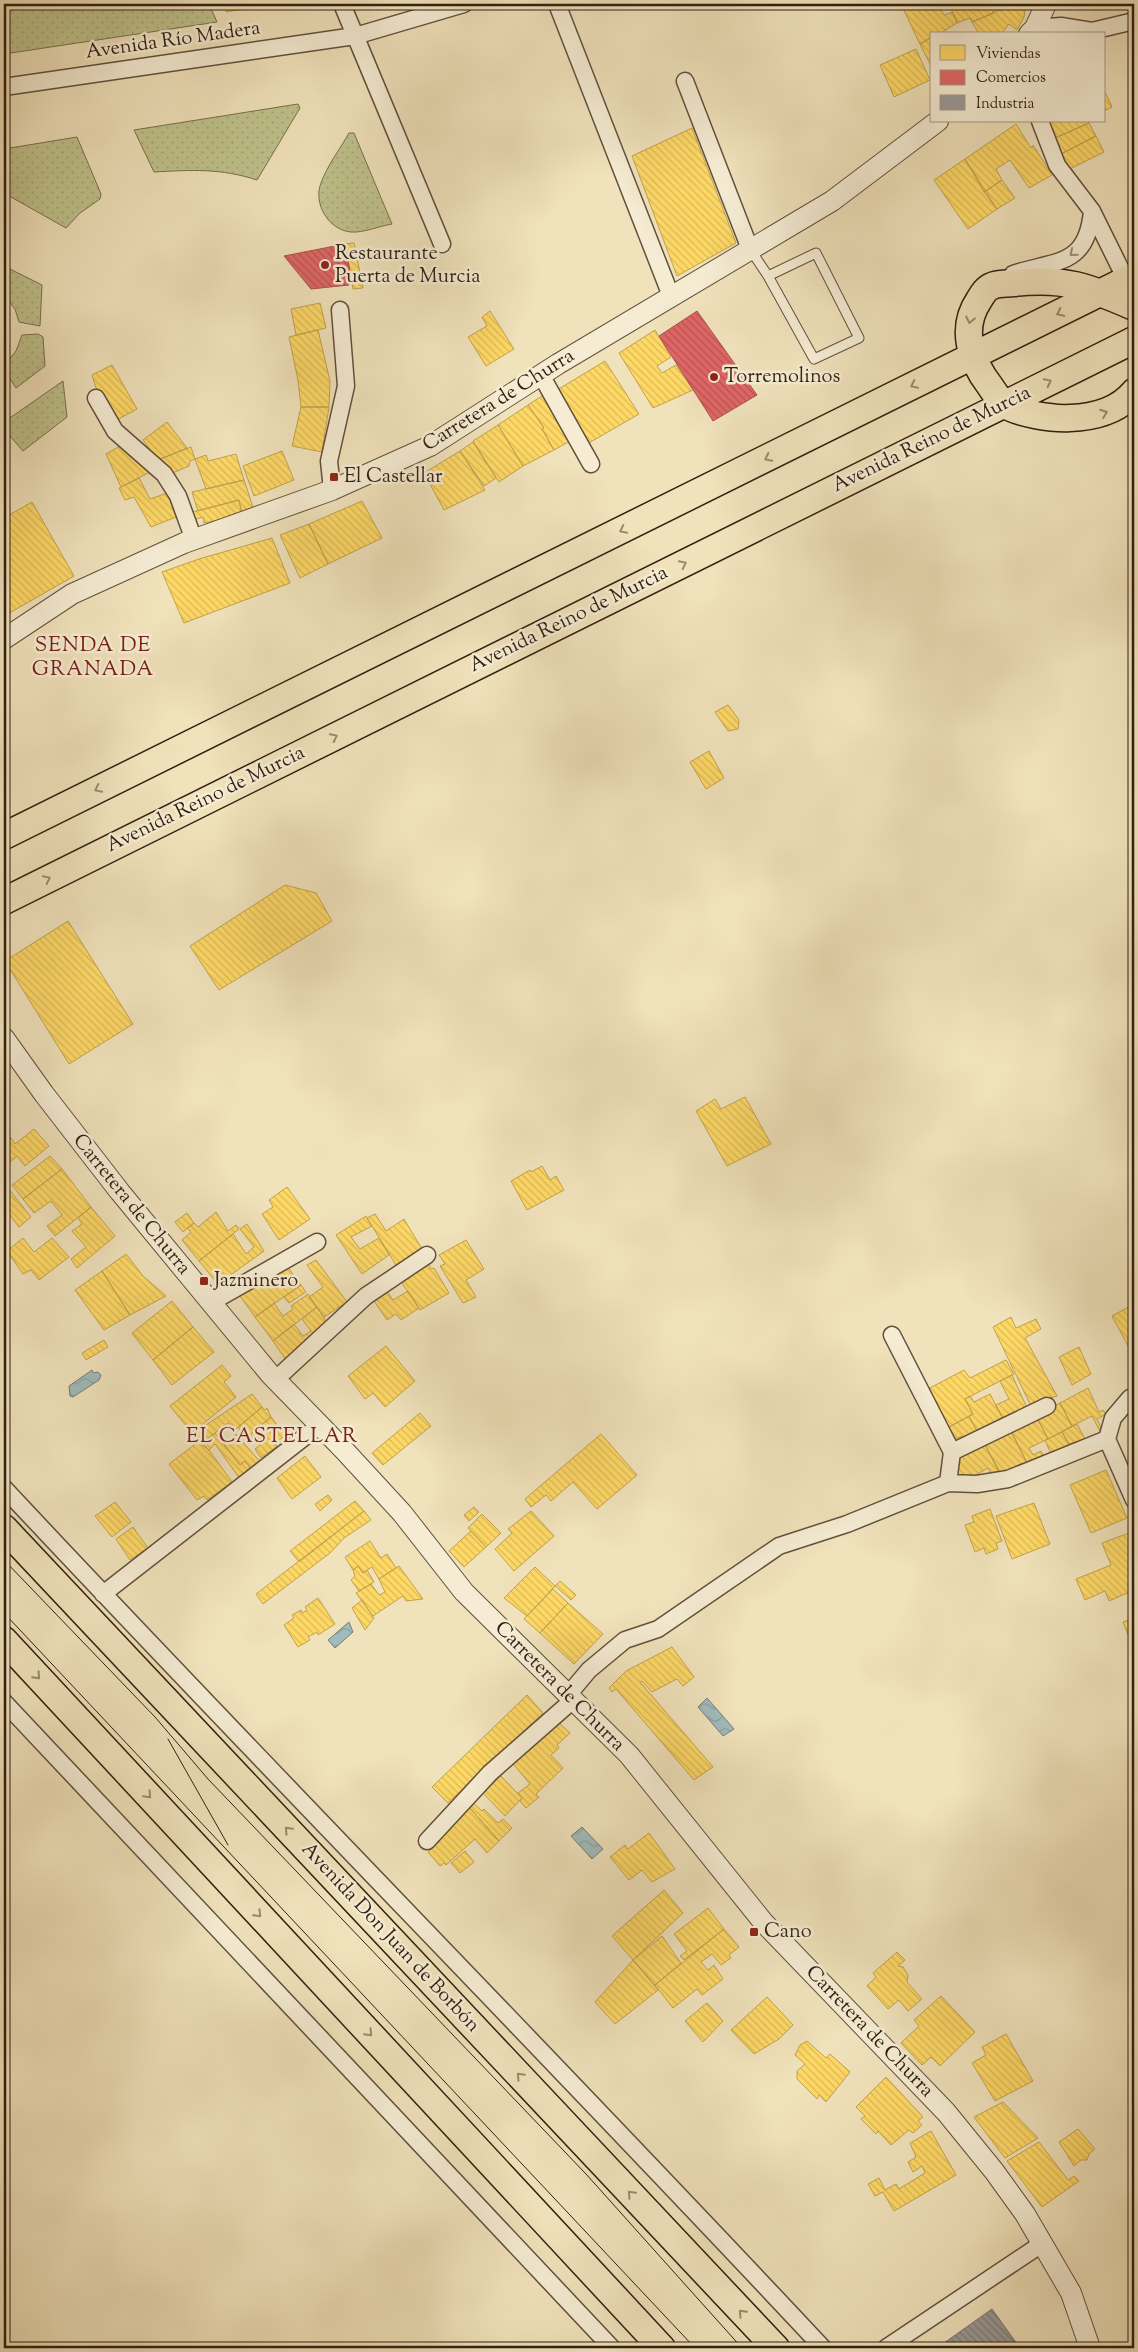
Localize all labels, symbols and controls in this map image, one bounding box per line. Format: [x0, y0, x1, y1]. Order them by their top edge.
street label: Avenida Río Madera [84, 14, 262, 68]
legend [930, 32, 1106, 122]
text: Viviendas [976, 44, 1041, 65]
text: Comercios [976, 68, 1046, 89]
text: Industria [976, 94, 1035, 115]
place label: Restaurante Puerta de Murcia [335, 240, 480, 292]
one-way arrow [1069, 248, 1078, 257]
marker: Restaurante Puerta de Murcia [319, 259, 331, 271]
one-way arrow [1056, 307, 1065, 317]
one-way arrow [965, 315, 976, 324]
street label: Carretera de Churra [417, 343, 581, 459]
place label: Torremolinos [724, 363, 841, 392]
marker: Torremolinos [708, 371, 720, 383]
street label: Avenida Reino de Murcia [828, 379, 1036, 501]
one-way arrow [910, 379, 919, 390]
one-way arrow [1043, 379, 1052, 389]
one-way arrow [1099, 409, 1108, 419]
one-way arrow [764, 451, 773, 462]
place label: El Castellar [344, 463, 443, 492]
marker: El Castellar [328, 471, 340, 483]
one-way arrow [619, 524, 628, 534]
street label: Avenida Reino de Murcia [465, 559, 673, 681]
one-way arrow [678, 560, 687, 570]
district label: SENDA DE GRANADA [32, 631, 154, 685]
one-way arrow [329, 733, 338, 743]
street label: Avenida Reino de Murcia [102, 739, 310, 861]
one-way arrow [94, 783, 103, 794]
one-way arrow [42, 875, 51, 885]
street label: Carretera de Churra [65, 1128, 197, 1282]
place label: Jazminero [213, 1267, 298, 1296]
marker: Jazminero [198, 1275, 210, 1287]
district label: EL CASTELLAR [186, 1422, 358, 1452]
street label: Carretera de Churra [487, 1615, 631, 1759]
one-way arrow [31, 1670, 40, 1679]
one-way arrow [142, 1789, 151, 1798]
one-way arrow [285, 1827, 294, 1836]
street label: Avenida Don Juan de Borbón [294, 1836, 486, 2040]
one-way arrow [252, 1908, 261, 1917]
place label: Cano [764, 1918, 812, 1947]
marker: Cano [748, 1926, 760, 1938]
street label: Carretera de Churra [798, 1959, 940, 2105]
one-way arrow [363, 2027, 372, 2036]
one-way arrow [517, 2073, 526, 2082]
one-way arrow [628, 2191, 637, 2200]
one-way arrow [739, 2309, 748, 2318]

